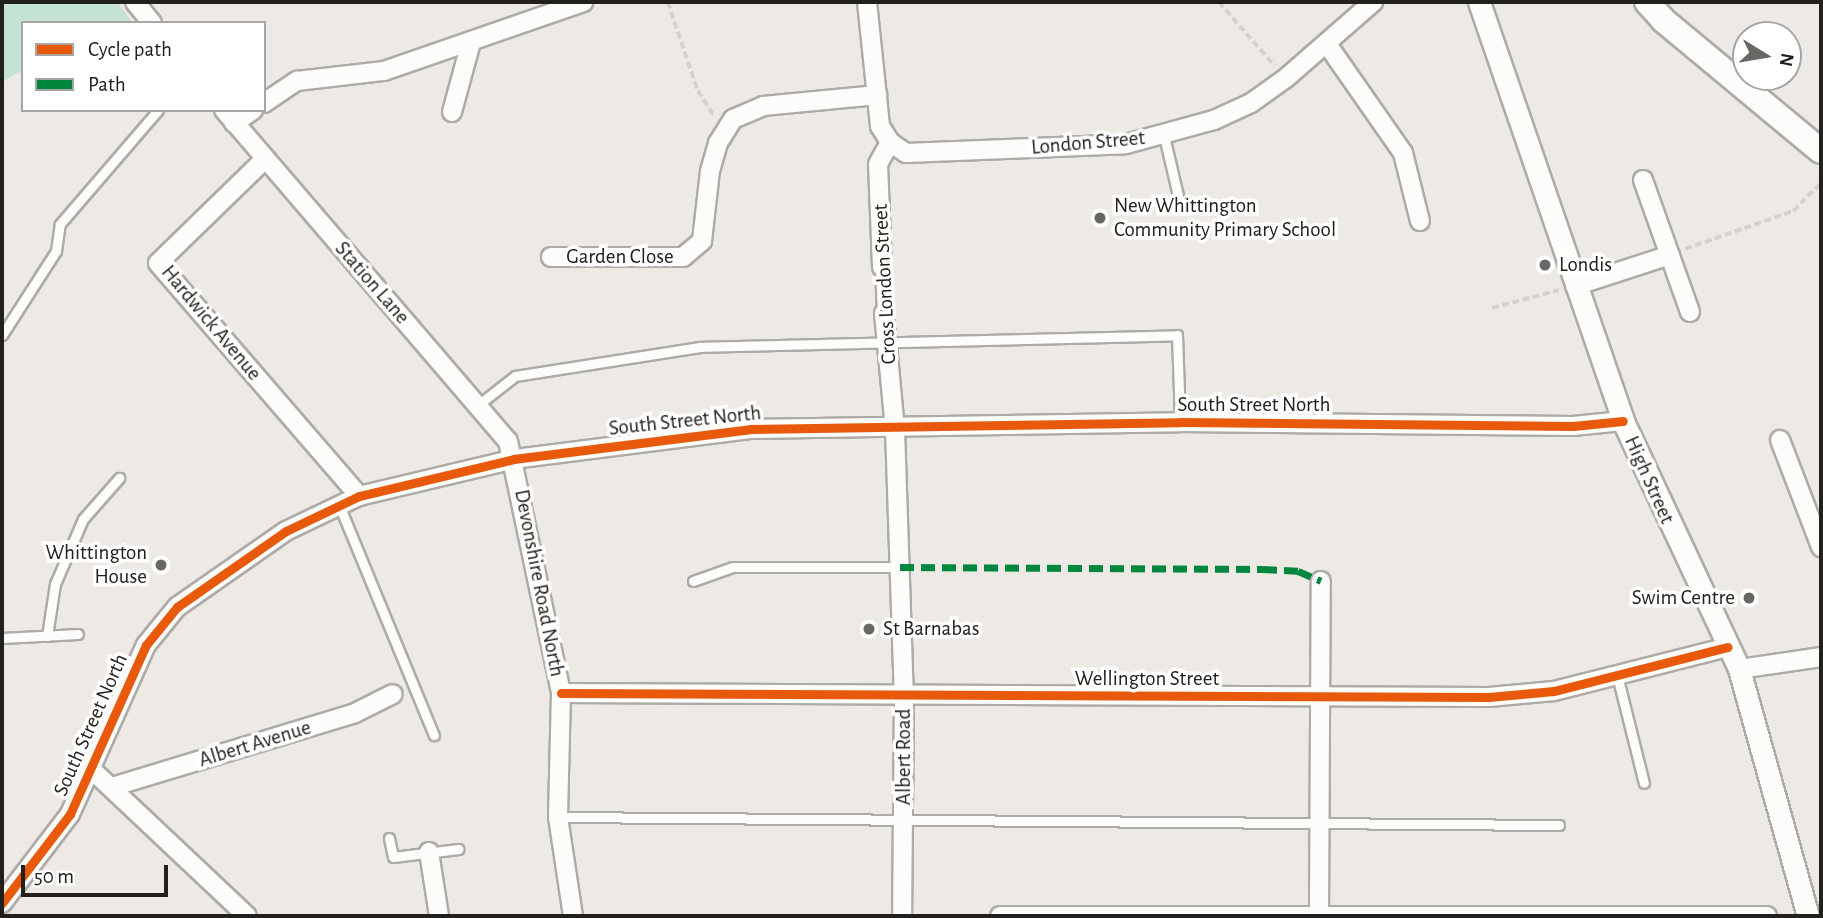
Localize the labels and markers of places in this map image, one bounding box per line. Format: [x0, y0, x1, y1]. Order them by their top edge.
place label: New Whittington Community Primary School [1114, 193, 1336, 243]
marker: New Whittington Community Primary School [1092, 210, 1108, 226]
place label: Londis [1559, 252, 1612, 278]
marker: Londis [1537, 257, 1553, 273]
place label: Whittington House [46, 540, 147, 590]
marker: Whittington House [153, 557, 169, 573]
place label: Swim Centre [1632, 585, 1735, 611]
marker: Swim Centre [1741, 590, 1757, 606]
place label: St Barnabas [883, 616, 979, 642]
marker: St Barnabas [861, 621, 877, 637]

